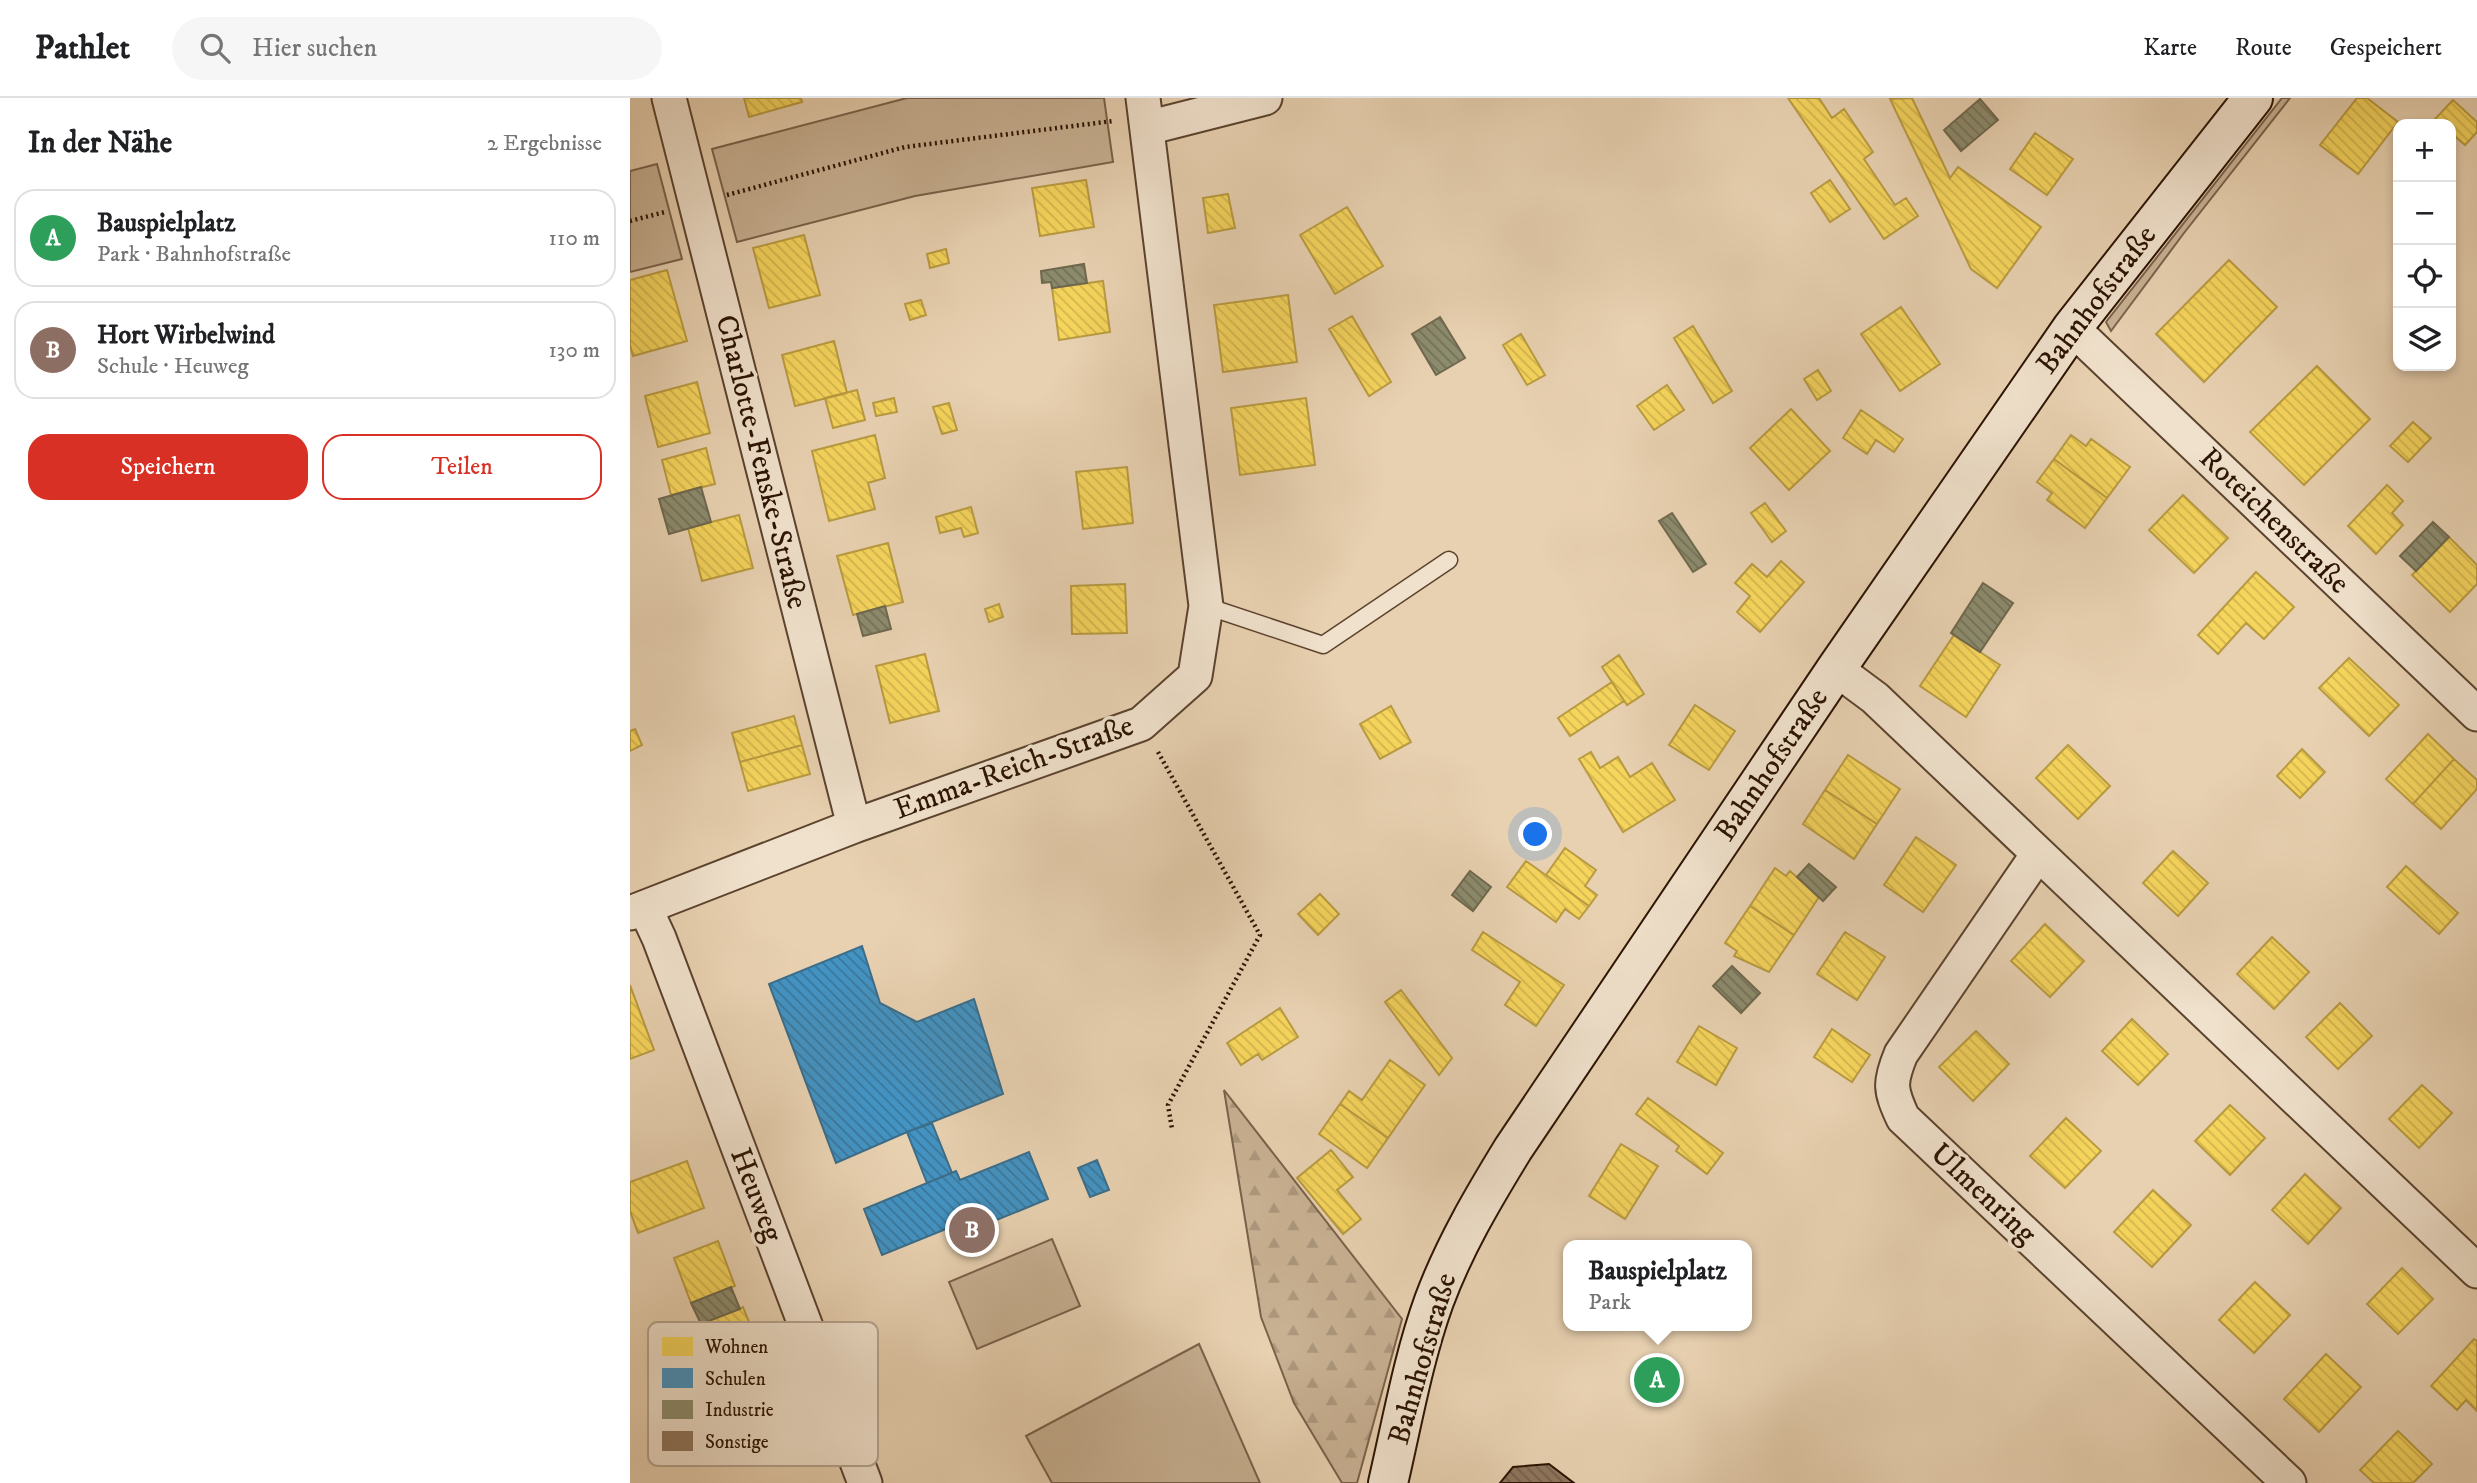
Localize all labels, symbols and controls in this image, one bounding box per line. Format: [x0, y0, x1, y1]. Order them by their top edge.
search box [172, 17, 662, 80]
text: Pathlet [35, 28, 130, 69]
icon: search [196, 29, 234, 67]
text: Hier suchen [252, 32, 377, 65]
text: Karte [2143, 33, 2197, 63]
text: Route [2235, 33, 2292, 63]
text: Gespeichert [2330, 33, 2442, 63]
map controls [2393, 119, 2456, 371]
button: + [2393, 119, 2456, 182]
text: In der Nähe [28, 125, 172, 162]
text: 2 Ergebnisse [487, 129, 602, 158]
button: − [2393, 182, 2456, 245]
text: Bauspielplatz [97, 207, 235, 240]
street label: Bahnhofstraße [2029, 218, 2165, 382]
text: A [46, 224, 60, 253]
text: 110 m [549, 224, 600, 253]
text: Park · Bahnhofstraße [97, 240, 291, 269]
button: locate [2393, 245, 2456, 308]
button: layers [2393, 308, 2456, 371]
street label: Charlotte-Fenske-Straße [707, 311, 815, 613]
text: Hort Wirbelwind [97, 319, 275, 352]
text: B [46, 336, 60, 365]
text: 130 m [548, 336, 600, 365]
text: Schule · Heuweg [97, 352, 249, 381]
button: Speichern [28, 434, 308, 500]
button: Teilen [322, 434, 602, 500]
street label: Roteichenstraße [2191, 440, 2357, 602]
street label: Bahnhofstraße [1707, 681, 1837, 849]
street label: Emma-Reich-Straße [889, 708, 1139, 828]
your location [1518, 817, 1552, 851]
street label: Ulmenring [1922, 1135, 2044, 1253]
street label: Heuweg [721, 1143, 791, 1248]
pin: B [949, 1204, 995, 1256]
popup [1563, 1240, 1752, 1331]
text: Bauspielplatz [1588, 1255, 1727, 1288]
street label: Bahnhofstraße [1381, 1269, 1465, 1449]
text: Park [1588, 1288, 1631, 1317]
legend [648, 1322, 878, 1466]
text: Wohnen [704, 1336, 768, 1359]
pin: A [1634, 1354, 1680, 1406]
text: Schulen [705, 1368, 766, 1391]
text: Industrie [705, 1399, 774, 1422]
text: Sonstige [705, 1431, 769, 1454]

